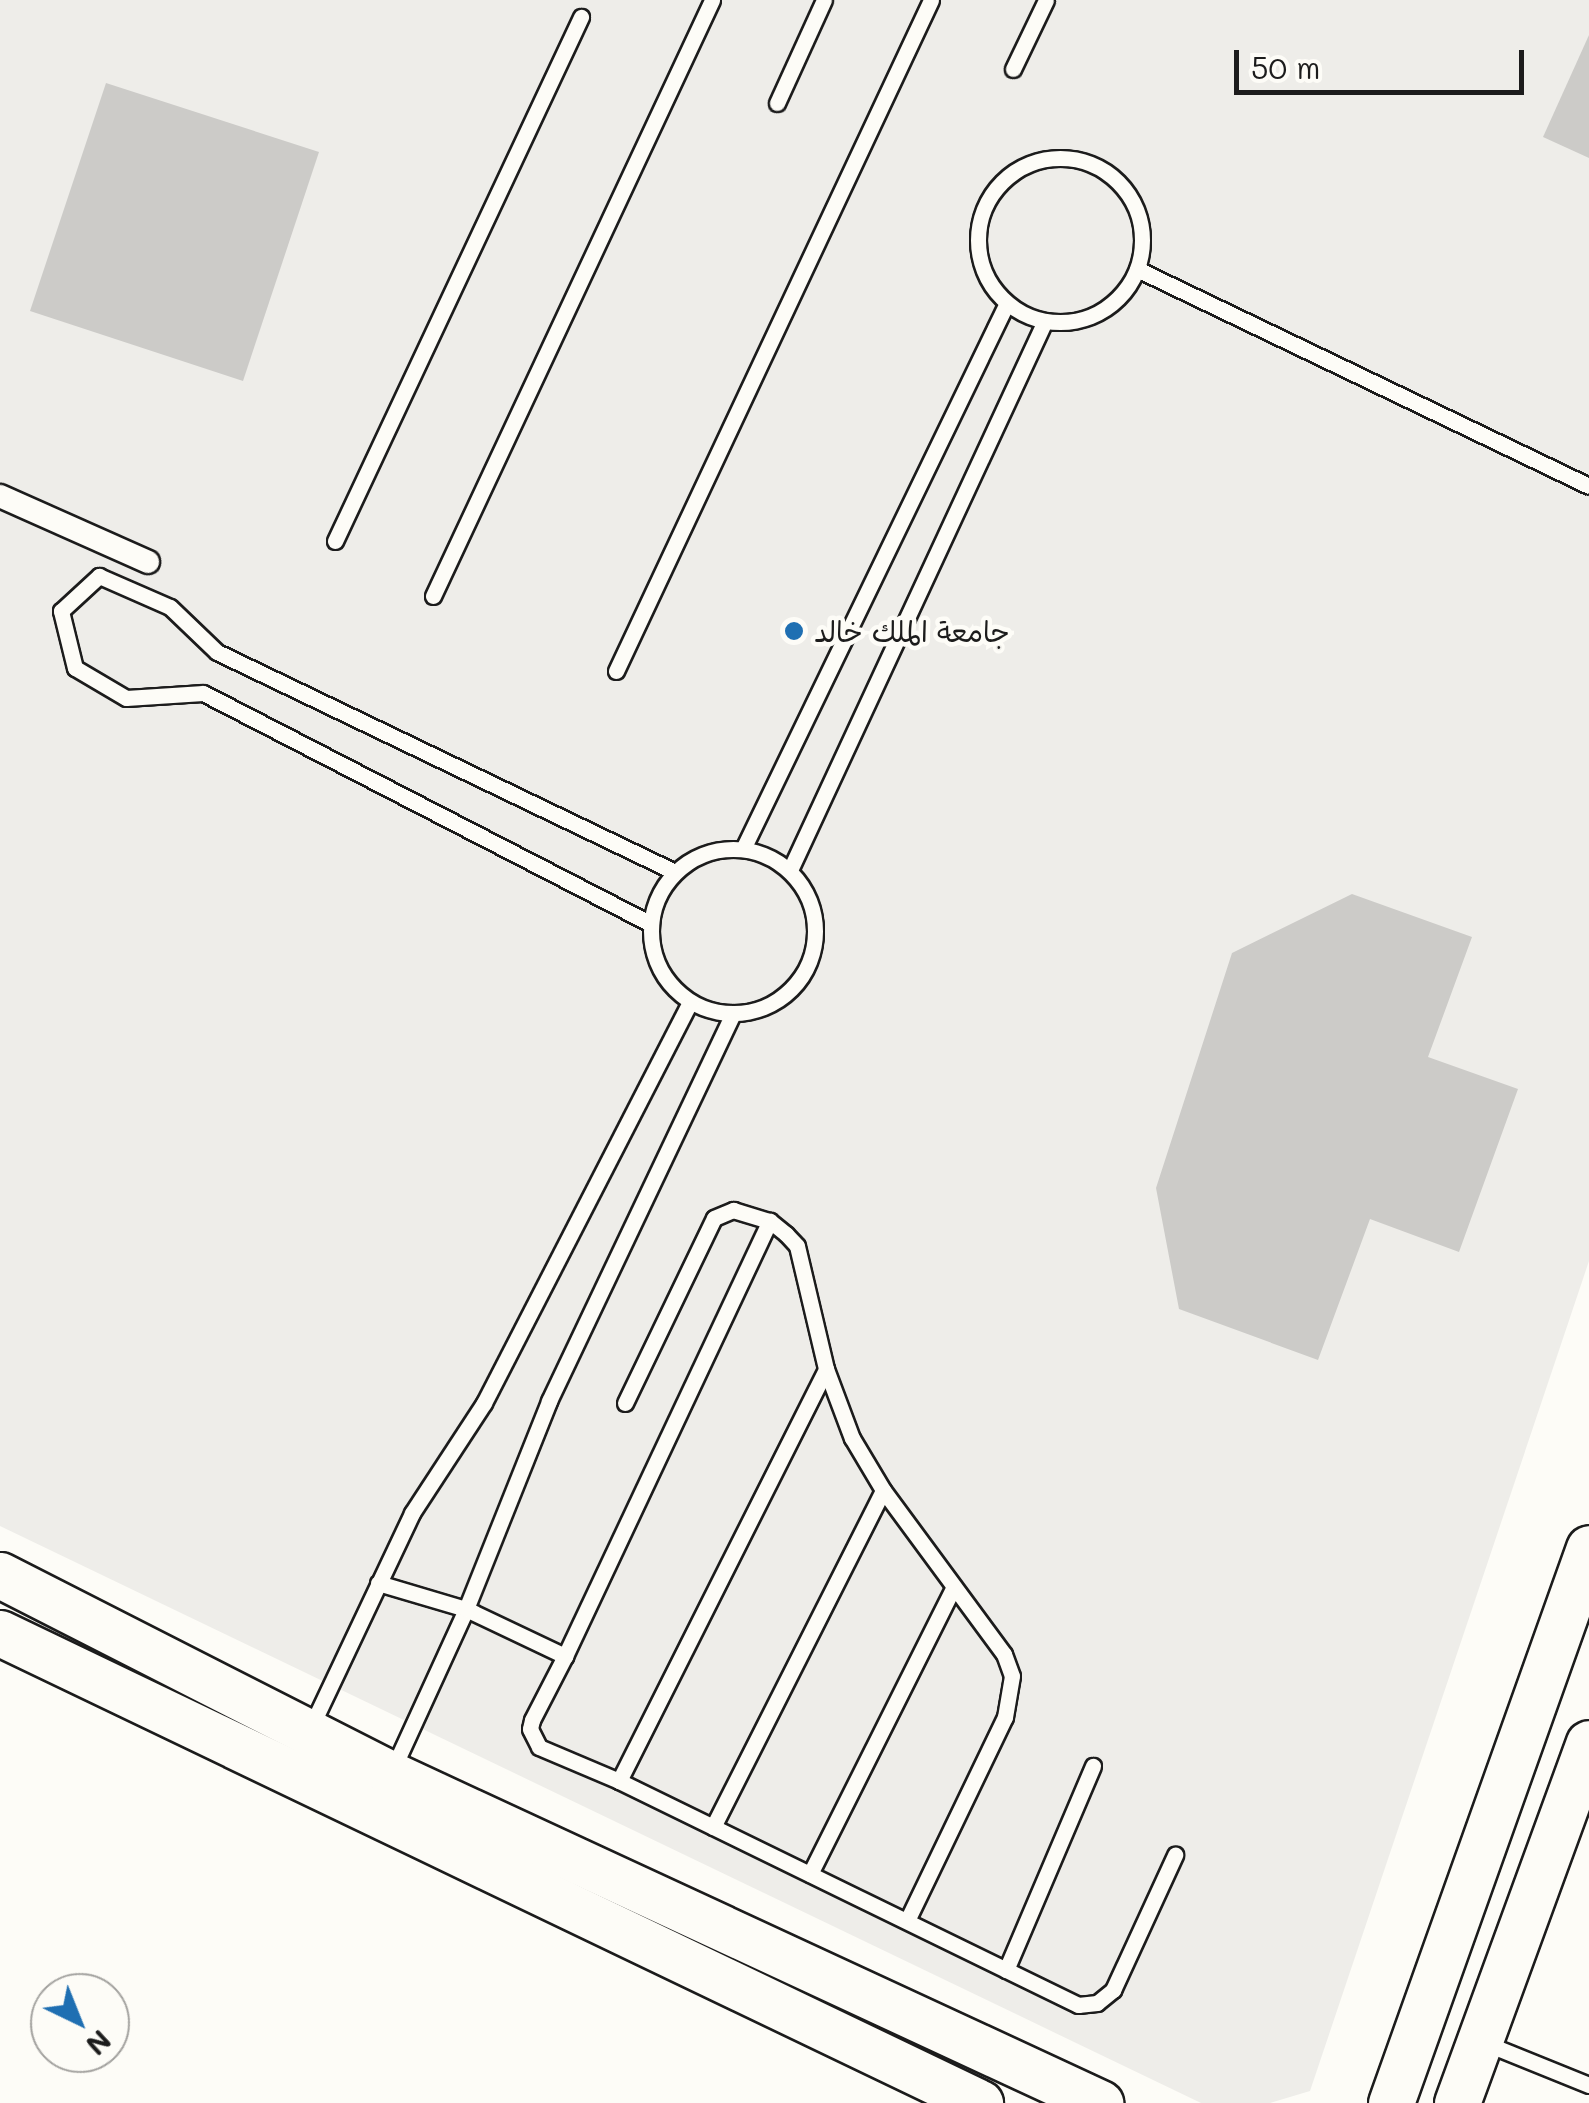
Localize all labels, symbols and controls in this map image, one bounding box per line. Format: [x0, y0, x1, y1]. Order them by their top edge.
scale bar [1239, 30, 1529, 92]
text: 50 m [1251, 47, 1321, 87]
place label: جامعة الملك خالد [814, 614, 1010, 648]
marker: جامعة الملك خالد [783, 620, 805, 642]
north arrow [30, 1973, 130, 2073]
text: N [79, 2023, 119, 2064]

